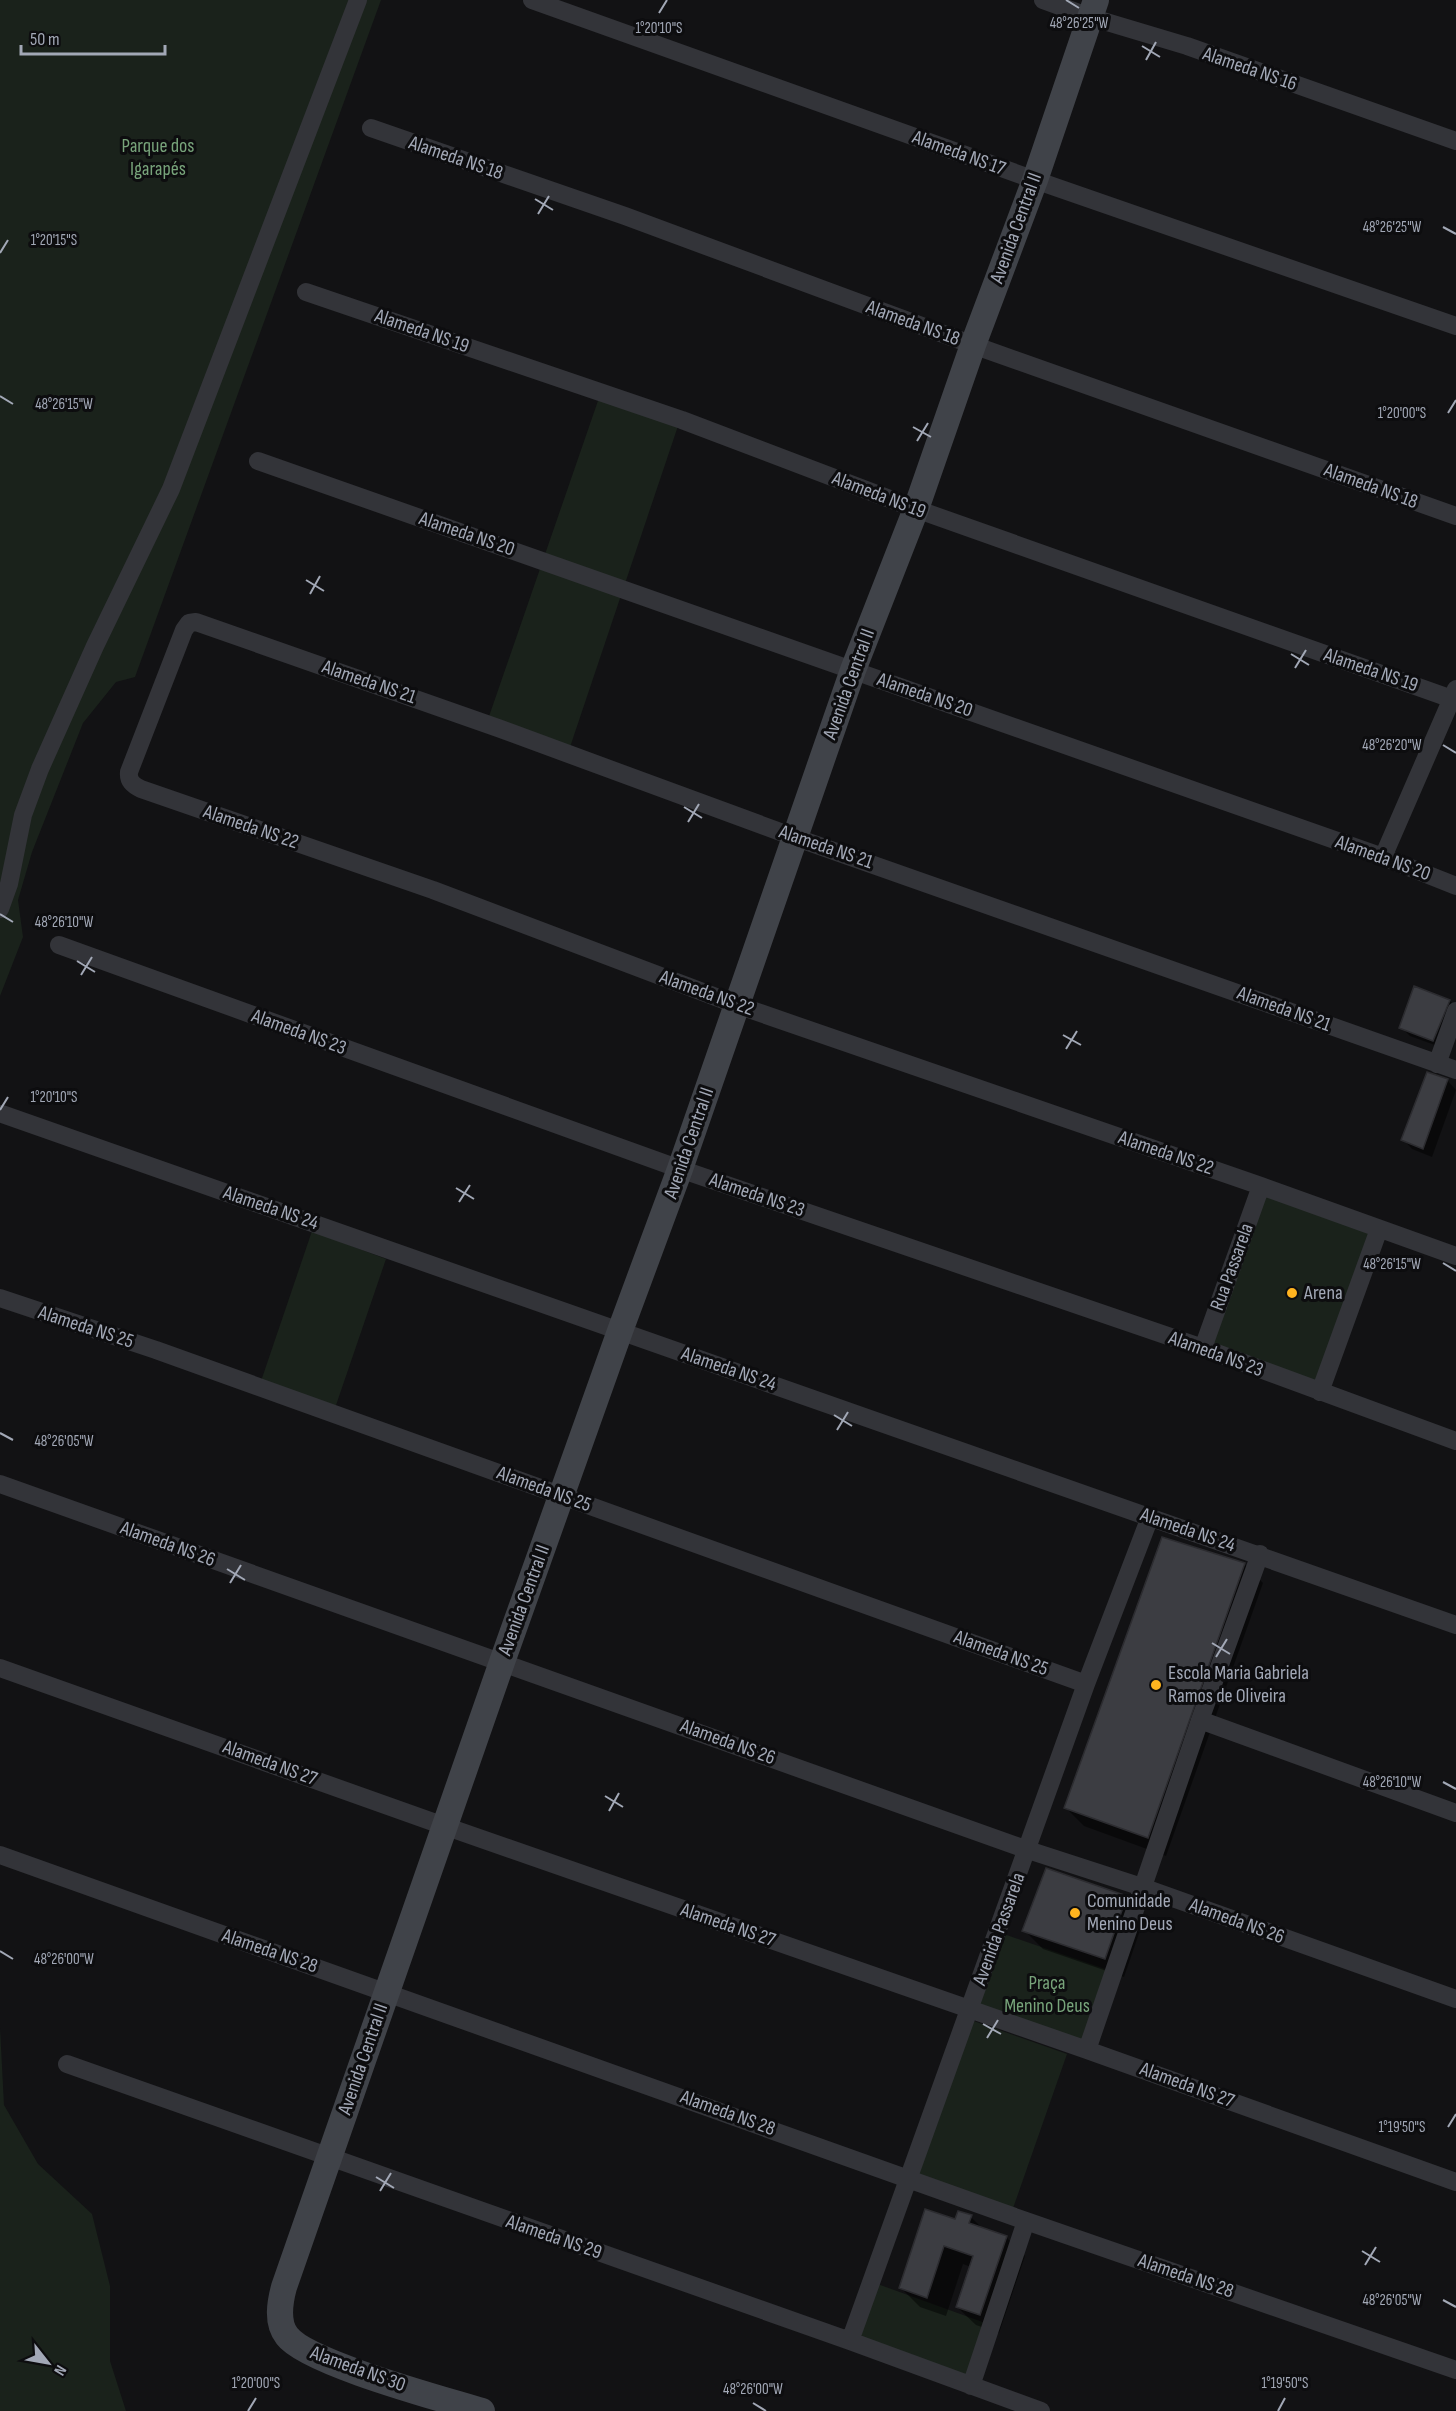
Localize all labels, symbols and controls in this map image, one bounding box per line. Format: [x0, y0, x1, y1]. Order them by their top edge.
text: 48°26'25"W [1050, 14, 1109, 33]
scale bar [21, 18, 165, 56]
text: 1°20'10"S [635, 19, 683, 38]
text: 50 m [30, 29, 60, 50]
street label: Alameda NS 16 [1199, 41, 1300, 96]
street label: Alameda NS 17 [908, 125, 1009, 181]
street label: Alameda NS 18 [405, 130, 506, 185]
park label: Parque dos Igarapés [121, 134, 195, 181]
street label: Avenida Central II [985, 169, 1047, 288]
text: 48°26'25"W [1363, 218, 1422, 237]
text: 1°20'15"S [31, 231, 77, 250]
street label: Alameda NS 18 [862, 295, 963, 351]
street label: Alameda NS 19 [371, 303, 472, 358]
text: 48°26'15"W [35, 395, 93, 414]
text: 1°20'00"S [1378, 404, 1426, 423]
street label: Alameda NS 18 [1320, 458, 1421, 514]
street label: Alameda NS 19 [828, 466, 929, 524]
street label: Alameda NS 20 [415, 506, 518, 562]
street label: Avenida Central II [818, 625, 880, 744]
street label: Alameda NS 19 [1320, 642, 1421, 697]
street label: Alameda NS 21 [318, 654, 419, 709]
street label: Alameda NS 20 [873, 667, 976, 723]
text: 48°26'20"W [1362, 736, 1422, 755]
street label: Alameda NS 22 [199, 799, 302, 854]
street label: Alameda NS 21 [775, 819, 876, 874]
street label: Alameda NS 20 [1331, 829, 1434, 886]
text: 48°26'10"W [35, 913, 93, 932]
street label: Alameda NS 22 [656, 964, 758, 1021]
street label: Alameda NS 21 [1233, 981, 1334, 1037]
street label: Alameda NS 23 [247, 1003, 350, 1060]
street label: Avenida Central II [658, 1084, 719, 1203]
text: 1°20'10"S [30, 1088, 78, 1107]
street label: Alameda NS 22 [1114, 1125, 1217, 1180]
street label: Alameda NS 23 [705, 1167, 808, 1222]
street label: Alameda NS 24 [219, 1180, 322, 1235]
street label: Rua Passarela [1205, 1220, 1259, 1314]
text: 48°26'15"W [1363, 1255, 1421, 1274]
place label: Arena [1303, 1281, 1343, 1305]
marker: Arena [1285, 1286, 1299, 1300]
street label: Alameda NS 25 [34, 1300, 137, 1354]
street label: Alameda NS 23 [1164, 1325, 1267, 1382]
street label: Alameda NS 24 [677, 1341, 780, 1396]
text: 48°26'05"W [34, 1432, 94, 1451]
street label: Alameda NS 25 [493, 1461, 594, 1517]
street label: Alameda NS 24 [1136, 1502, 1239, 1557]
street label: Alameda NS 26 [116, 1515, 219, 1572]
street label: Avenida Central II [493, 1541, 555, 1660]
street label: Alameda NS 25 [950, 1625, 1051, 1681]
place label: Escola Maria Gabriela Ramos de Oliveira [1168, 1661, 1309, 1708]
marker: Escola Maria Gabriela Ramos de Oliveira [1149, 1678, 1163, 1692]
street label: Alameda NS 26 [676, 1713, 779, 1770]
street label: Alameda NS 27 [219, 1735, 320, 1791]
text: 48°26'10"W [1363, 1773, 1421, 1792]
street label: Avenida Passarela [967, 1869, 1030, 1989]
place label: Comunidade Menino Deus [1087, 1889, 1173, 1936]
street label: Alameda NS 26 [1185, 1892, 1288, 1949]
street label: Alameda NS 27 [677, 1897, 778, 1952]
marker: Comunidade Menino Deus [1068, 1906, 1082, 1920]
street label: Alameda NS 28 [218, 1923, 321, 1979]
text: 48°26'00"W [34, 1950, 94, 1969]
park label: Praça Menino Deus [1004, 1971, 1090, 2018]
street label: Avenida Central II [332, 2000, 393, 2119]
street label: Alameda NS 27 [1136, 2057, 1237, 2113]
street label: Alameda NS 28 [676, 2084, 779, 2141]
text: 1°19'50"S [1379, 2118, 1425, 2137]
street label: Alameda NS 29 [502, 2209, 605, 2265]
street label: Alameda NS 28 [1134, 2248, 1237, 2304]
text: 48°26'05"W [1362, 2291, 1422, 2310]
north arrow [18, 2333, 78, 2393]
street label: Alameda NS 30 [306, 2340, 409, 2397]
text: N [49, 2361, 70, 2379]
text: 1°20'00"S [232, 2374, 280, 2393]
text: 1°19'50"S [1262, 2374, 1308, 2393]
text: 48°26'00"W [723, 2380, 783, 2399]

